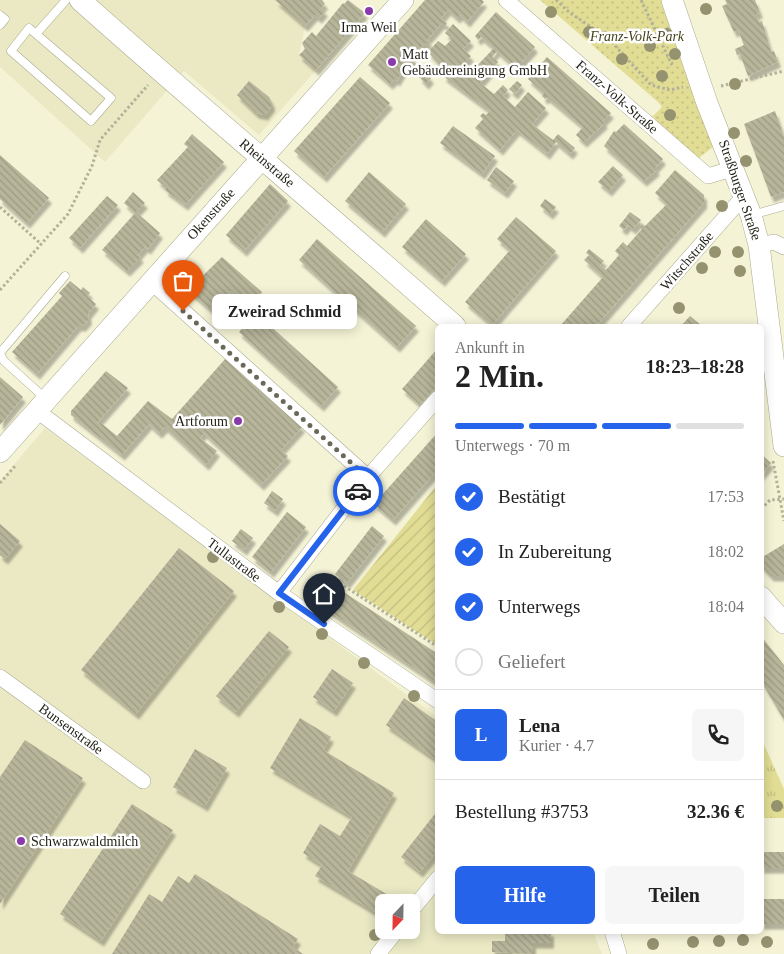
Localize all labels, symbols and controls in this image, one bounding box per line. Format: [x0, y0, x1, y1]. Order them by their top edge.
marker: Irma Weil [363, 5, 375, 17]
place label: Irma Weil [341, 20, 397, 35]
park label: Franz-Volk-Park [589, 29, 685, 44]
place label: Matt Gebäudereinigung GmbH [402, 47, 547, 78]
marker: Matt Gebäudereinigung GmbH [386, 56, 398, 68]
street label: Franz-Volk-Straße [573, 57, 661, 137]
street label: Rheinstraße [237, 136, 297, 190]
street label: Straßburger Straße [716, 138, 764, 242]
street label: Okenstraße [184, 185, 238, 243]
street label: Witschstraße [658, 229, 716, 293]
pin [162, 260, 204, 311]
icon: bag [169, 267, 197, 295]
callout: Zweirad Schmid [213, 294, 358, 328]
text: Zweirad Schmid [228, 303, 341, 320]
text: Ankunft in [455, 339, 525, 356]
text: 18:23–18:28 [646, 356, 744, 377]
text: 2 Min. [455, 358, 544, 394]
place label: Artforum [175, 414, 228, 429]
marker: Artforum [232, 415, 244, 427]
text: Unterwegs · 70 m [455, 437, 570, 454]
courier [333, 466, 383, 516]
icon: car [344, 477, 372, 505]
icon: check [455, 483, 483, 511]
text: Bestätigt [498, 486, 566, 507]
text: 17:53 [708, 488, 744, 505]
street label: Tullastraße [205, 535, 263, 585]
icon: check [455, 538, 483, 566]
text: In Zubereitung [498, 541, 611, 562]
text: 18:02 [708, 543, 744, 560]
pin [303, 573, 345, 624]
icon: home [310, 580, 338, 608]
icon: check [455, 593, 483, 621]
text: Unterwegs [498, 596, 580, 617]
text: 18:04 [708, 598, 744, 615]
text: Geliefert [498, 651, 566, 672]
street label: Bunsenstraße [36, 701, 106, 757]
button: phone [692, 709, 744, 761]
text: Lena [519, 715, 560, 736]
text: L [475, 724, 487, 745]
text: Kurier · 4.7 [519, 737, 594, 754]
text: Bestellung #3753 [455, 801, 589, 822]
text: 32.36 € [687, 801, 744, 822]
place label: Schwarzwaldmilch [31, 834, 138, 849]
marker: Schwarzwaldmilch [15, 835, 27, 847]
button: Hilfe [455, 866, 595, 924]
button: Teilen [605, 866, 744, 924]
north arrow [375, 894, 420, 939]
map controls [375, 894, 420, 939]

